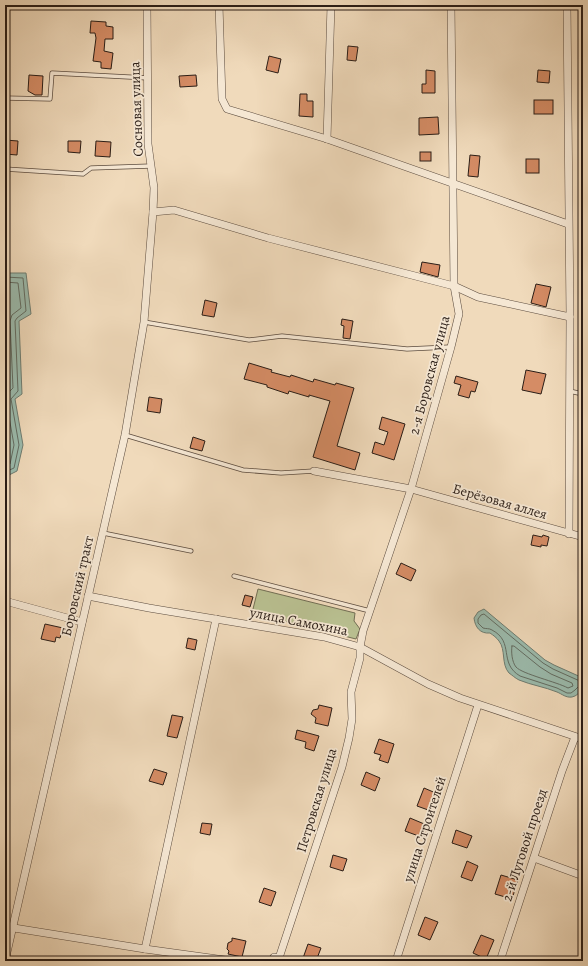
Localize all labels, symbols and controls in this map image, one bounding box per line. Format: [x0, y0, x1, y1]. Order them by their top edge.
street label: Сосновая улица [125, 61, 148, 157]
street label: 2-я Боровская улица [404, 313, 455, 437]
street label: Берёзовая аллея [450, 479, 550, 524]
street label: Боровский тракт [57, 534, 98, 638]
street label: улица Самохина [247, 602, 350, 640]
street label: Петровская улица [292, 745, 342, 855]
street label: улица Строителей [398, 774, 451, 885]
street label: 2-й Луговой проезд [497, 786, 552, 904]

